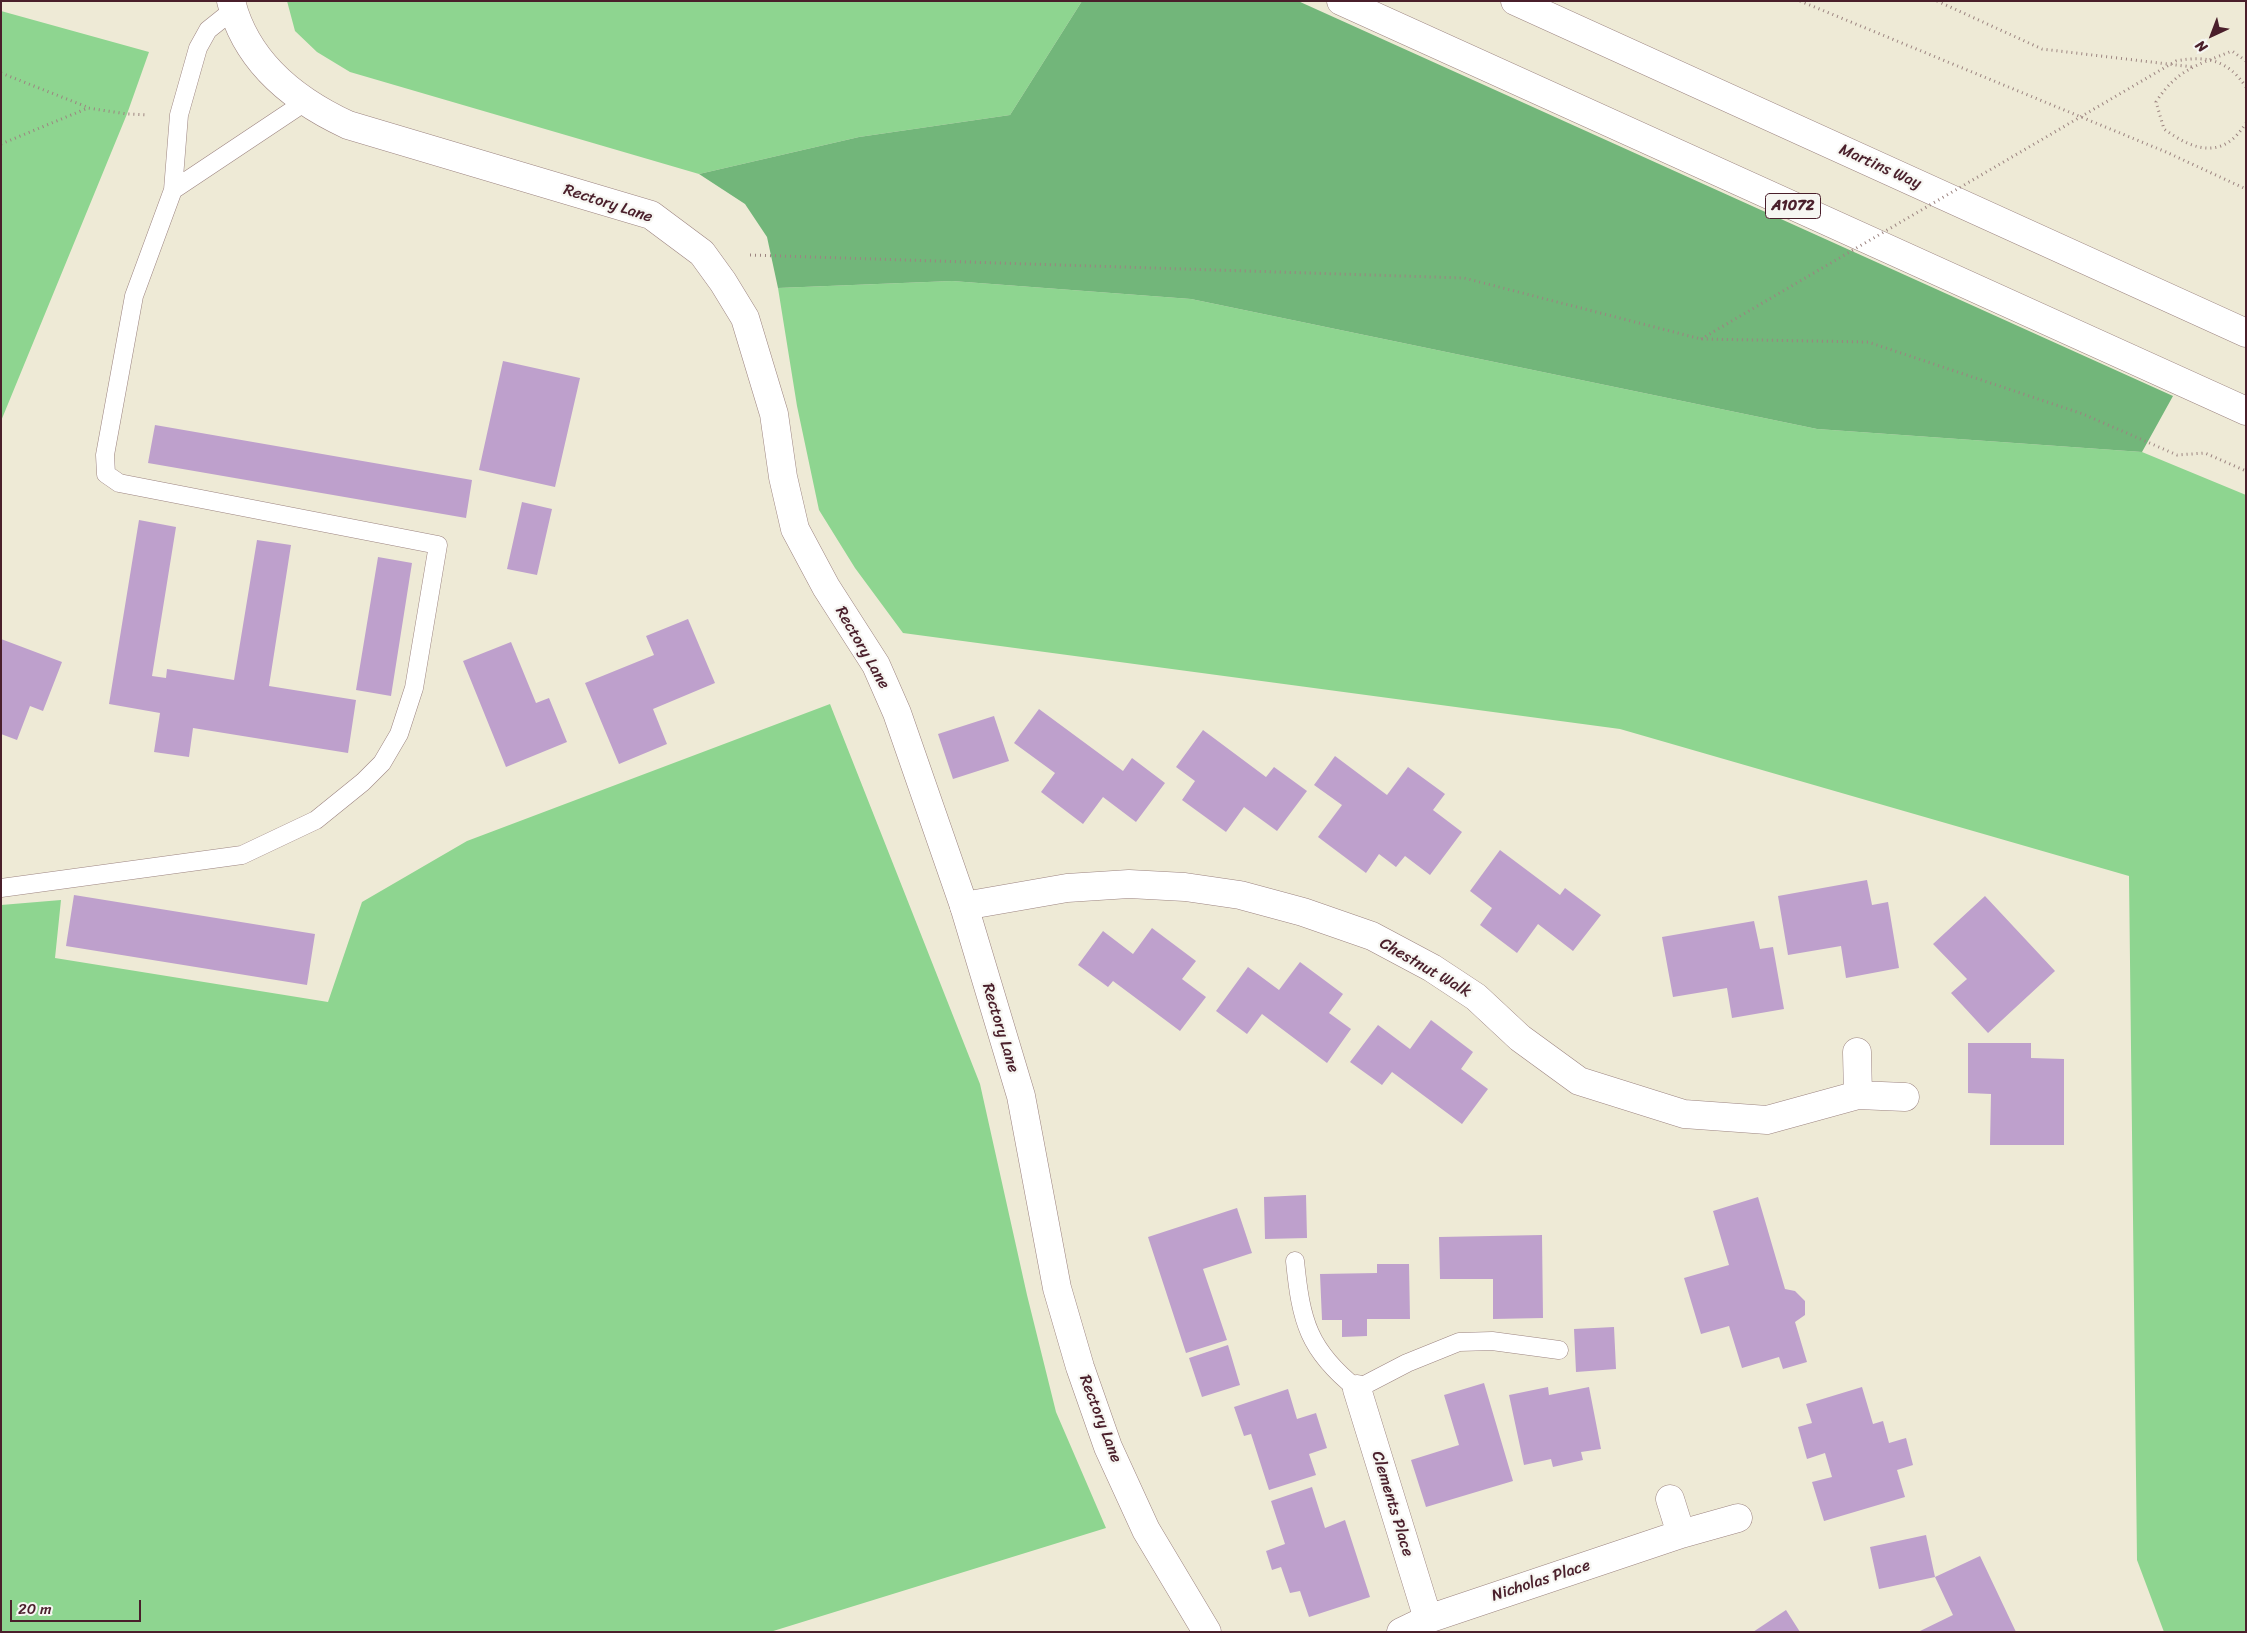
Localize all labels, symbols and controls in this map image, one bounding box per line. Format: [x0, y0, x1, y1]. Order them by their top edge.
north arrow [2187, 10, 2237, 60]
text: N [2189, 34, 2214, 59]
street label: Martins Way [1836, 140, 1924, 194]
street label: Rectory Lane [561, 181, 655, 227]
road number: A1072 [1766, 194, 1820, 218]
street label: Rectory Lane [831, 603, 893, 693]
street label: Chestnut Walk [1376, 934, 1474, 1002]
street label: Rectory Lane [977, 981, 1023, 1075]
street label: Rectory Lane [1074, 1372, 1126, 1466]
street label: Clements Place [1367, 1449, 1417, 1559]
street label: Nicholas Place [1489, 1556, 1593, 1606]
scale bar [12, 1590, 144, 1622]
text: 20 m [18, 1596, 52, 1622]

